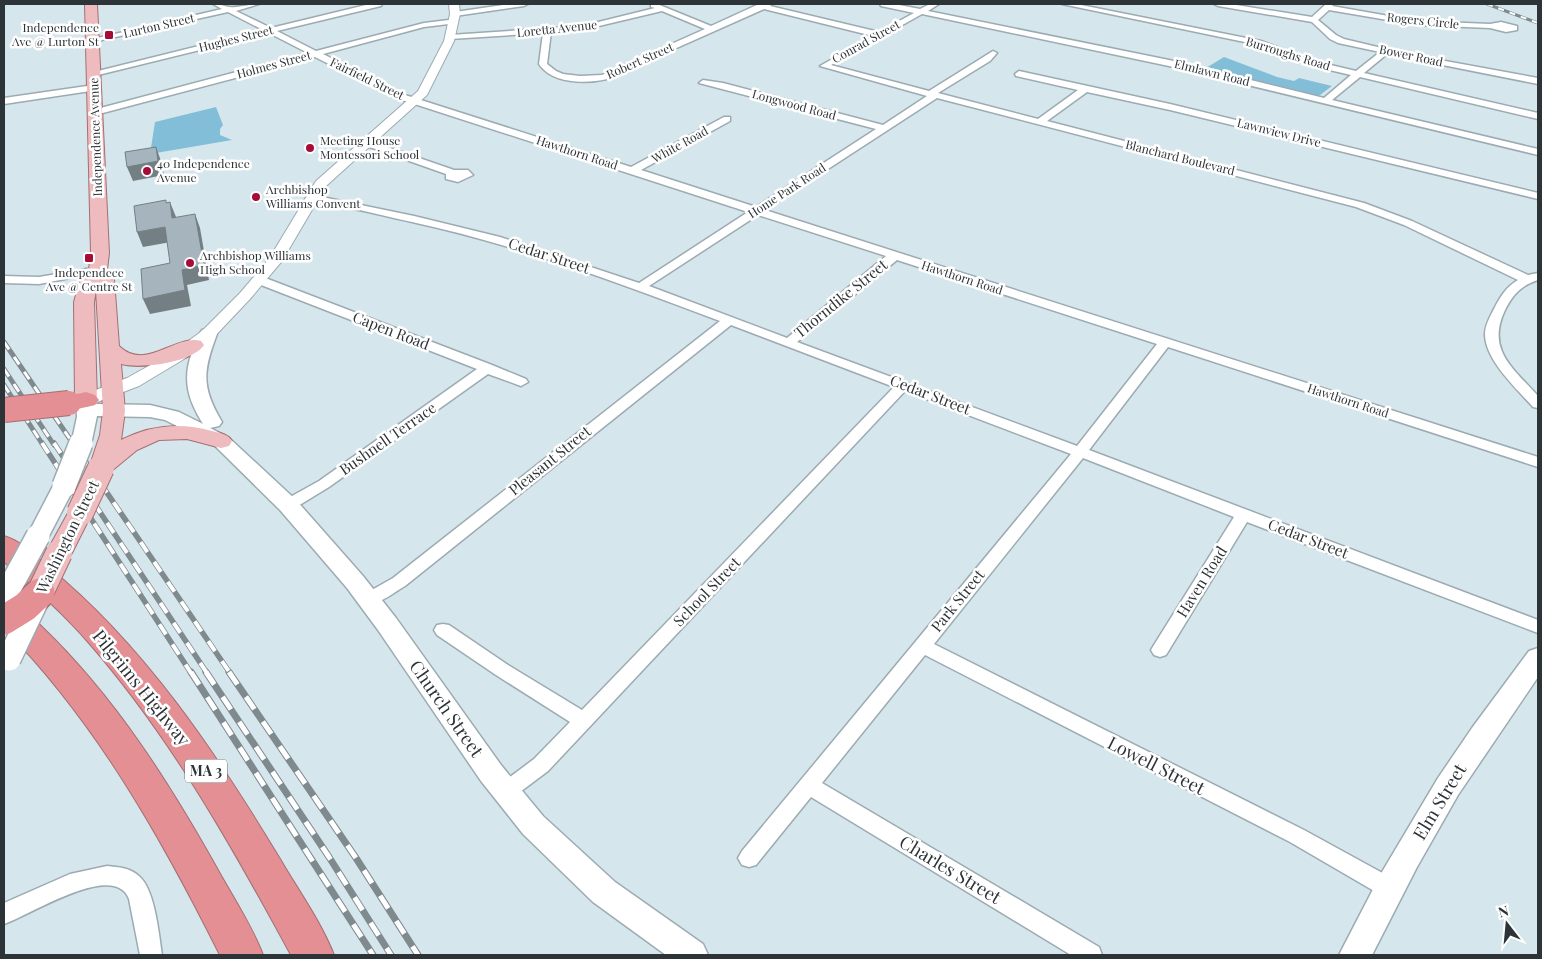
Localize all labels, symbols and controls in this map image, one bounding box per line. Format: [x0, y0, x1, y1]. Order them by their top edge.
street label: Rogers Circle [1386, 8, 1460, 32]
street label: Lurton Street [122, 9, 197, 41]
street label: Conrad Street [829, 15, 903, 66]
street label: Loretta Avenue [516, 16, 598, 40]
place label: Independence Ave @ Lurton St [11, 19, 100, 49]
street label: Hughes Street [197, 21, 275, 55]
marker: Independence Ave @ Lurton St [103, 29, 115, 41]
street label: Burroughs Road [1244, 33, 1332, 73]
street label: Robert Street [604, 38, 676, 82]
street label: Bower Road [1378, 40, 1444, 70]
street label: Holmes Street [235, 46, 313, 82]
street label: Fairfield Street [328, 53, 408, 103]
street label: Elmlawn Road [1173, 55, 1252, 89]
street label: Independence Avenue [85, 77, 105, 197]
street label: Longwood Road [750, 85, 838, 123]
street label: Lawnview Drive [1236, 114, 1323, 150]
street label: White Road [648, 122, 711, 167]
street label: Hawthorn Road [534, 131, 620, 173]
place label: Meeting House Montessori School [320, 132, 420, 162]
street label: Blanchard Boulevard [1124, 136, 1237, 178]
marker: Meeting House Montessori School [304, 142, 316, 154]
place label: 40 Independence Avenue [156, 155, 250, 185]
street label: Home Park Road [744, 159, 829, 221]
marker: 40 Independence Avenue [141, 165, 153, 177]
place label: Archbishop Williams Convent [265, 181, 361, 211]
marker: Archbishop Williams Convent [250, 191, 262, 203]
street label: Cedar Street [506, 232, 593, 278]
place label: Archbishop Williams High School [199, 247, 311, 277]
marker: Independece Ave @ Centre St [83, 252, 95, 264]
street label: Thorndike Street [790, 254, 892, 342]
street label: Hawthorn Road [919, 256, 1005, 298]
marker: Archbishop Williams High School [184, 257, 196, 269]
place label: Independece Ave @ Centre St [45, 264, 133, 294]
street label: Capen Road [350, 306, 433, 354]
street label: Cedar Street [887, 370, 974, 419]
street label: Hawthorn Road [1305, 379, 1391, 421]
street label: Bushnell Terrace [335, 397, 440, 479]
street label: Pleasant Street [504, 421, 595, 499]
street label: Washington Street [31, 476, 103, 597]
street label: Cedar Street [1265, 514, 1352, 563]
street label: Haven Road [1171, 542, 1231, 621]
street label: School Street [668, 552, 745, 630]
street label: Park Street [926, 565, 989, 636]
street label: Pilgrims Highway [88, 624, 196, 750]
street label: Church Street [405, 655, 489, 762]
street label: Lowell Street [1104, 730, 1210, 800]
street label: Elm Street [1407, 758, 1472, 844]
road number: MA 3 [185, 759, 227, 782]
street label: Charles Street [895, 829, 1006, 909]
north arrow [1482, 899, 1532, 949]
text: N [1496, 900, 1511, 922]

